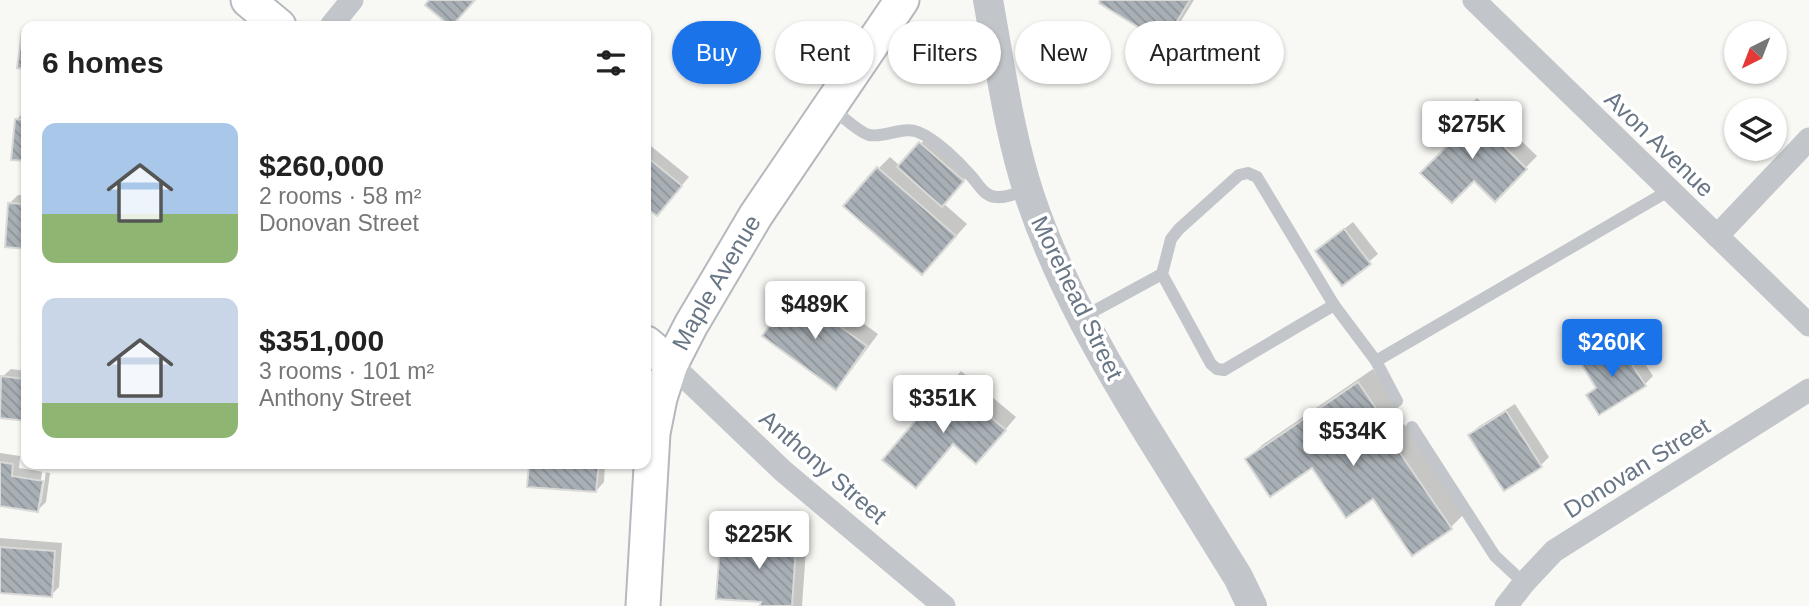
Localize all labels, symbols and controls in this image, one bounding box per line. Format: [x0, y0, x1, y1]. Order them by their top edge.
chip: Buy [672, 21, 761, 84]
chip: Rent [775, 21, 874, 84]
chip: Filters [888, 21, 1001, 84]
chip: New [1015, 21, 1111, 84]
chip: Apartment [1125, 21, 1284, 84]
north arrow [1724, 21, 1787, 84]
map controls [1724, 21, 1787, 161]
icon: filters [592, 44, 630, 82]
text: 6 homes [42, 46, 164, 79]
street label: Avon Avenue [1599, 85, 1719, 202]
button: layers [1724, 98, 1787, 161]
pin: $275K [1423, 102, 1521, 161]
text: $275K [1438, 111, 1506, 137]
text: $260,000 [259, 149, 384, 182]
icon: home [98, 151, 182, 235]
text: 2 rooms · 58 m² [259, 183, 421, 209]
text: Donovan Street [259, 210, 419, 236]
street label: Maple Avenue [666, 210, 766, 354]
street label: Morehead Street [1026, 212, 1129, 384]
pin: $489K [766, 282, 864, 341]
text: $489K [781, 291, 849, 317]
pin: $260K [1563, 320, 1661, 379]
text: $351,000 [259, 324, 384, 357]
icon: home [98, 326, 182, 410]
text: $260K [1578, 329, 1646, 355]
text: 3 rooms · 101 m² [259, 358, 434, 384]
pin: $351K [894, 376, 992, 435]
text: Anthony Street [259, 385, 411, 411]
text: $351K [909, 385, 977, 411]
street label: Anthony Street [755, 404, 892, 529]
pin: $534K [1304, 408, 1402, 468]
street label: Donovan Street [1559, 412, 1715, 523]
text: $534K [1319, 418, 1387, 444]
pin: $225K [710, 512, 808, 571]
text: $225K [725, 521, 793, 547]

